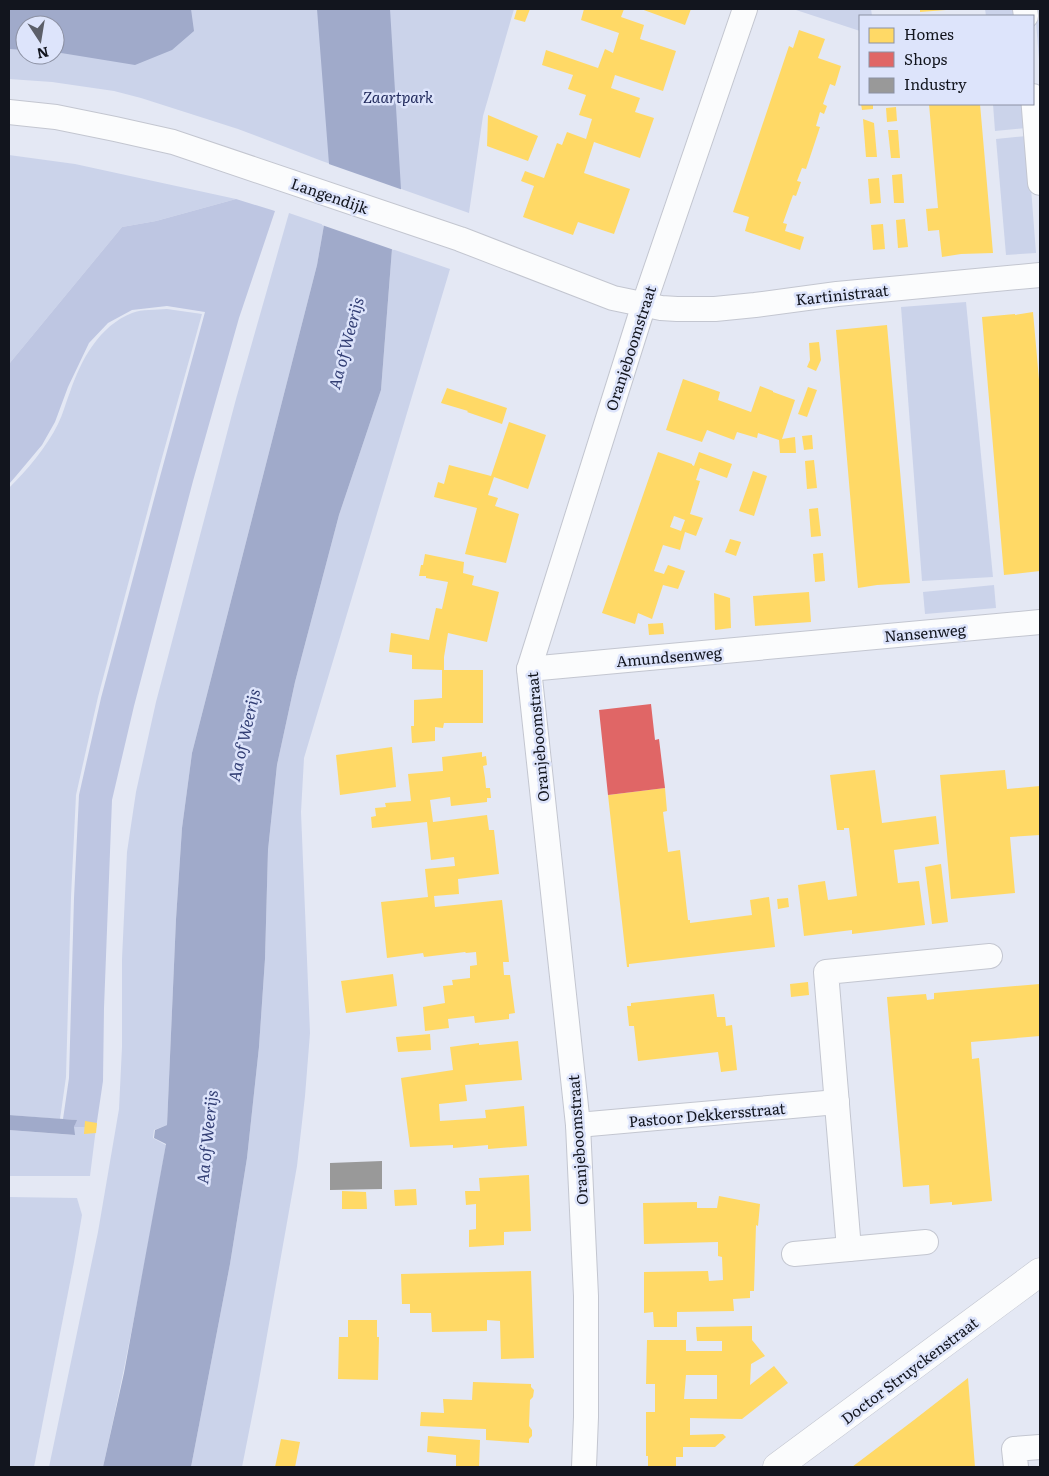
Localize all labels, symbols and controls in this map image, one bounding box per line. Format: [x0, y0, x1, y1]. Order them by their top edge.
north arrow [15, 15, 65, 65]
legend [859, 15, 1034, 105]
text: Homes [904, 22, 954, 45]
text: N [35, 43, 51, 65]
text: Shops [904, 47, 947, 70]
text: Industry [904, 72, 967, 95]
park label: Zaartpark [363, 85, 434, 108]
street label: Langendijk [288, 171, 373, 219]
street label: Kartinistraat [794, 278, 890, 310]
street label: Oranjeboomstraat [599, 282, 661, 414]
water label: Aa of Weerijs [321, 294, 369, 392]
street label: Nansenweg [883, 617, 968, 647]
street label: Amundsenweg [615, 640, 723, 672]
street label: Oranjeboomstraat [520, 671, 554, 803]
water label: Aa of Weerijs [221, 686, 265, 784]
street label: Oranjeboomstraat [561, 1074, 593, 1206]
water label: Aa of Weerijs [189, 1089, 223, 1185]
street label: Pastoor Dekkersstraat [628, 1096, 786, 1132]
street label: Doctor Struyckenstraat [836, 1311, 982, 1429]

